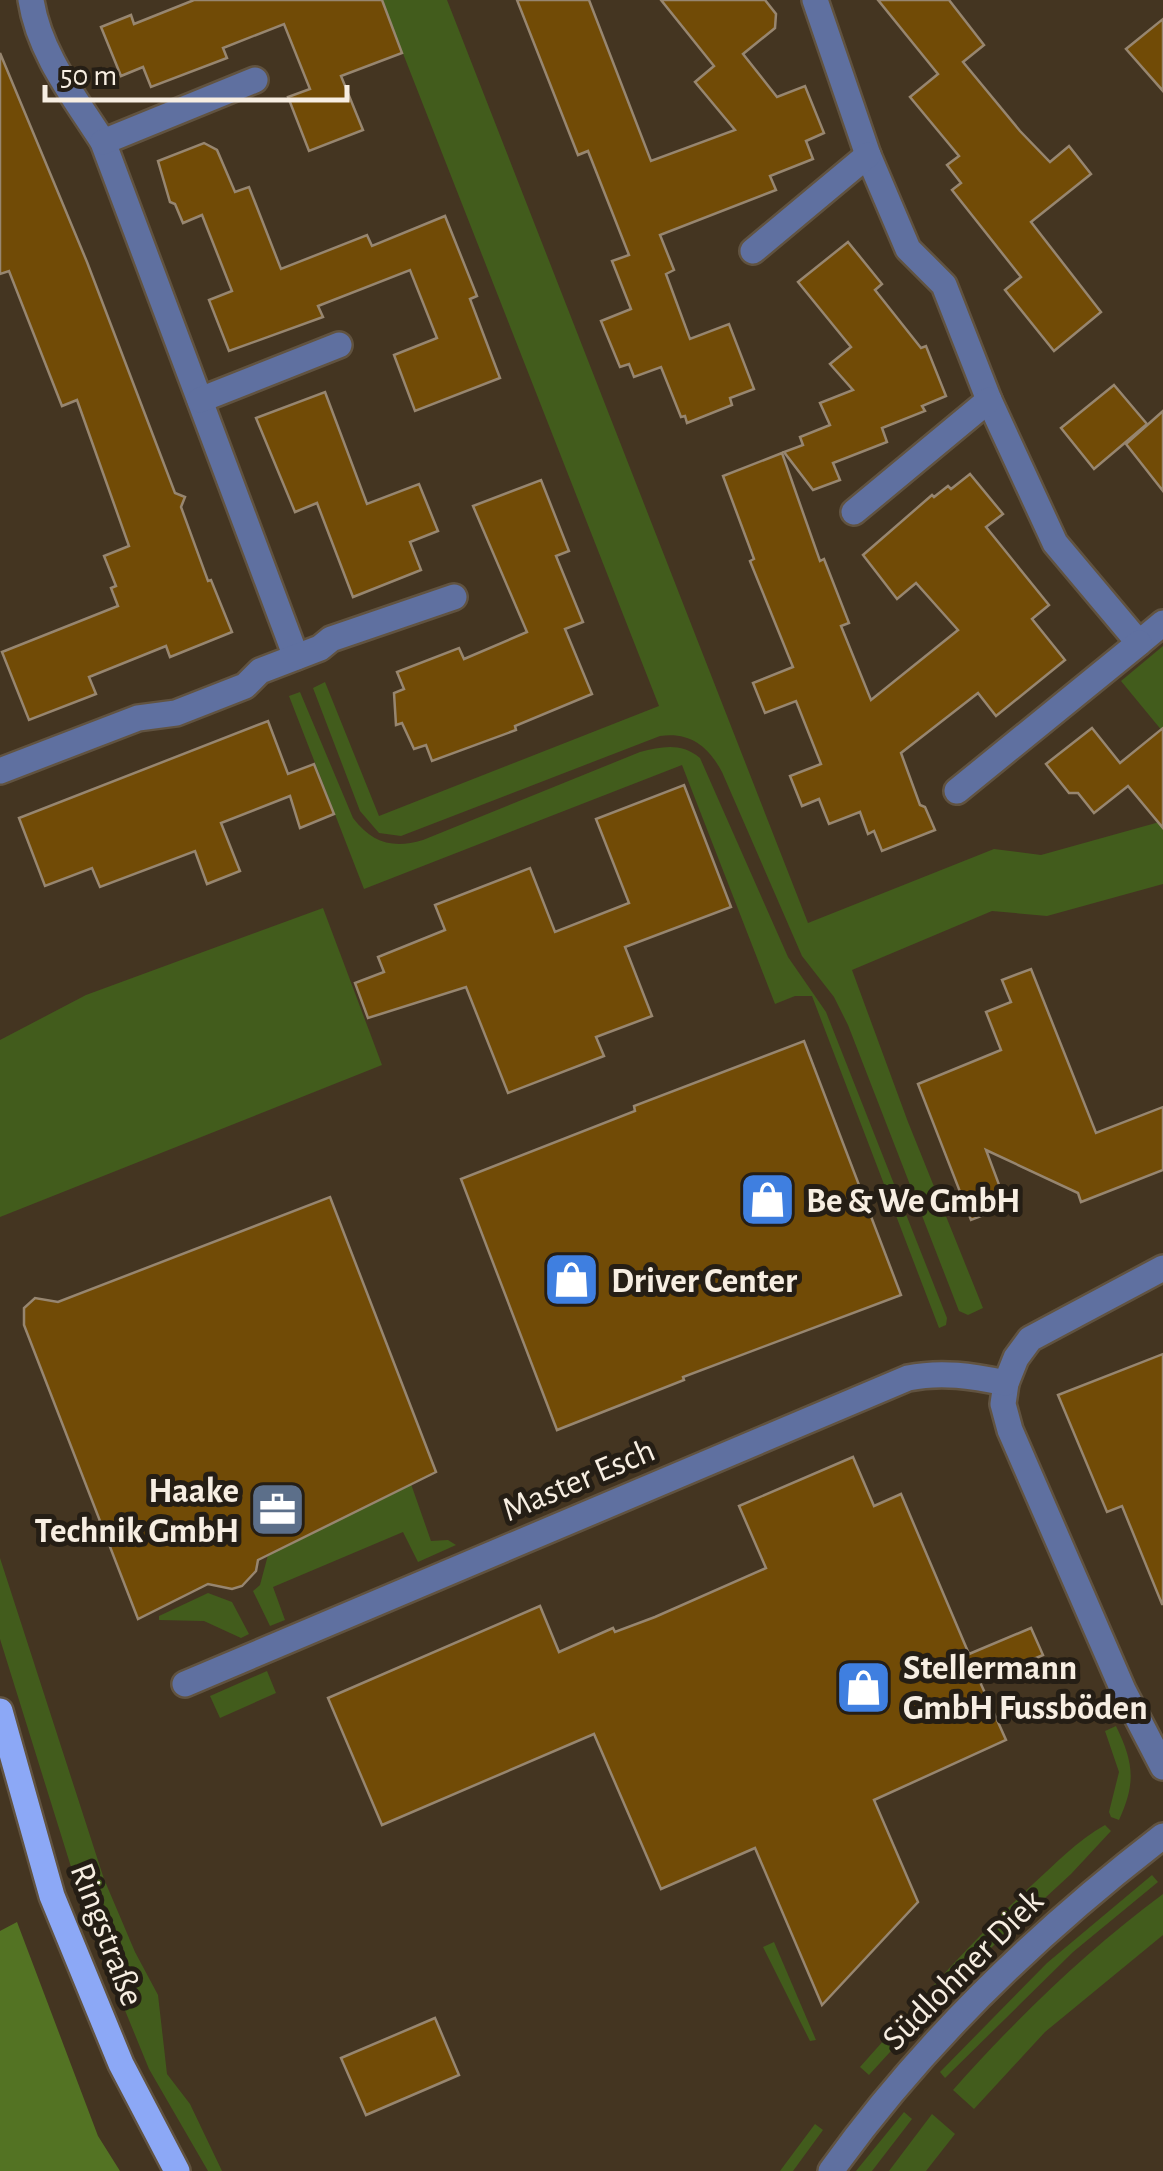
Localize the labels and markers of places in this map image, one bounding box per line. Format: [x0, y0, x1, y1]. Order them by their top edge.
shop icon: Be & We GmbH [737, 1170, 797, 1230]
place label: Be & We GmbH [806, 1184, 1020, 1219]
shop icon: Driver Center [542, 1250, 602, 1310]
place label: Driver Center [611, 1264, 797, 1299]
place label: Haake Technik GmbH [35, 1474, 239, 1549]
office icon: Haake Technik GmbH [248, 1480, 308, 1540]
place label: Stellermann GmbH Fussböden [903, 1651, 1148, 1726]
shop icon: Stellermann GmbH Fussböden [834, 1657, 894, 1717]

